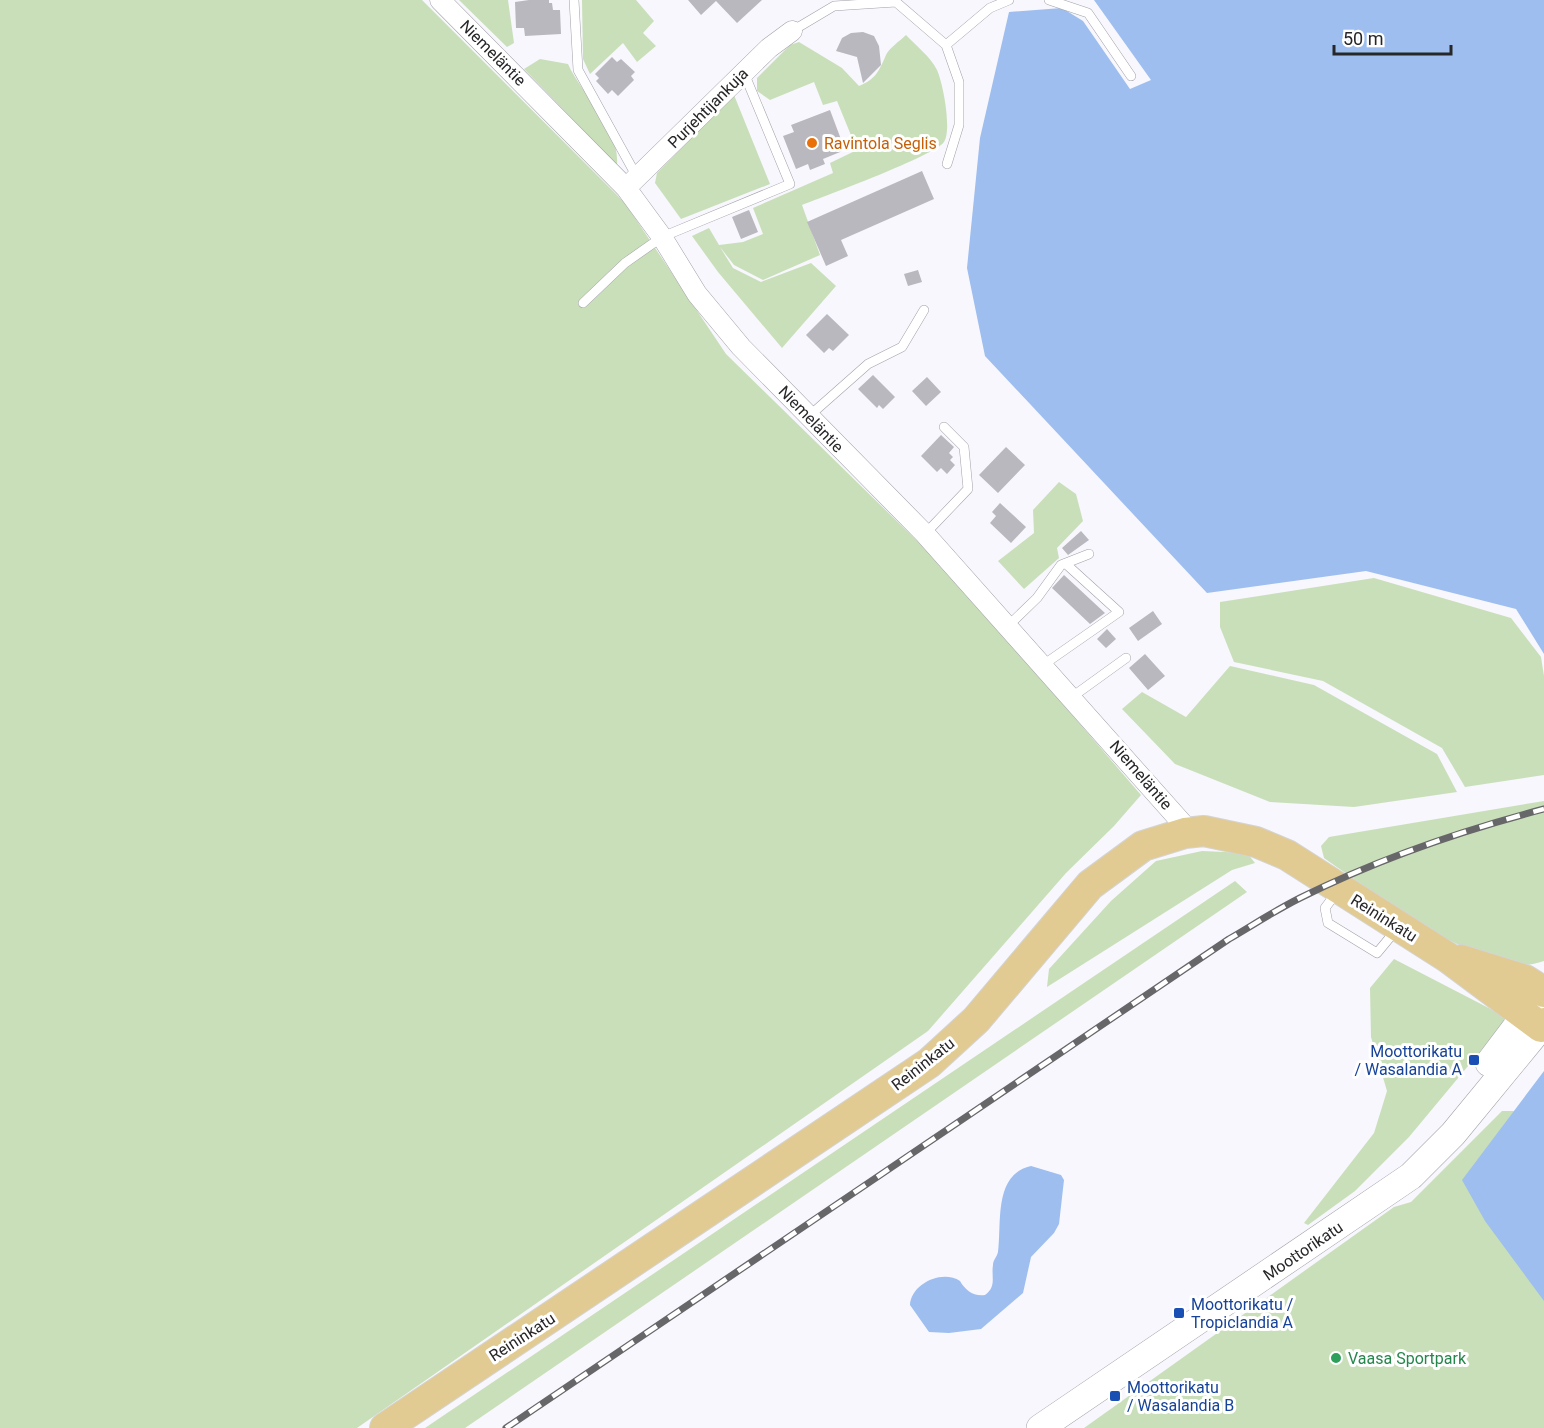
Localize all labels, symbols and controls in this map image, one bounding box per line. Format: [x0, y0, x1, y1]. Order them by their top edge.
street label: Niemeläntie [456, 16, 530, 90]
scale bar [1334, 18, 1451, 56]
text: 50 m [1343, 28, 1383, 49]
street label: Purjehtijankuja [664, 64, 752, 152]
place label: Ravintola Seglis [824, 134, 937, 153]
marker: Ravintola Seglis [805, 136, 819, 150]
street label: Niemeläntie [775, 382, 847, 456]
street label: Niemeläntie [1106, 737, 1176, 813]
street label: Reininkatu [1347, 890, 1421, 946]
street label: Reininkatu [888, 1034, 958, 1094]
place label: Moottorikatu / Wasalandia A [1354, 1042, 1463, 1079]
marker: Moottorikatu / Wasalandia A [1467, 1053, 1481, 1067]
street label: Moottorikatu [1260, 1217, 1346, 1285]
place label: Moottorikatu / Tropiclandia A [1191, 1295, 1294, 1332]
marker: Moottorikatu / Tropiclandia A [1172, 1306, 1186, 1320]
street label: Reininkatu [486, 1309, 558, 1365]
place label: Vaasa Sportpark [1348, 1349, 1467, 1368]
marker: Vaasa Sportpark [1329, 1351, 1343, 1365]
place label: Moottorikatu / Wasalandia B [1127, 1378, 1234, 1415]
marker: Moottorikatu / Wasalandia B [1108, 1389, 1122, 1403]

